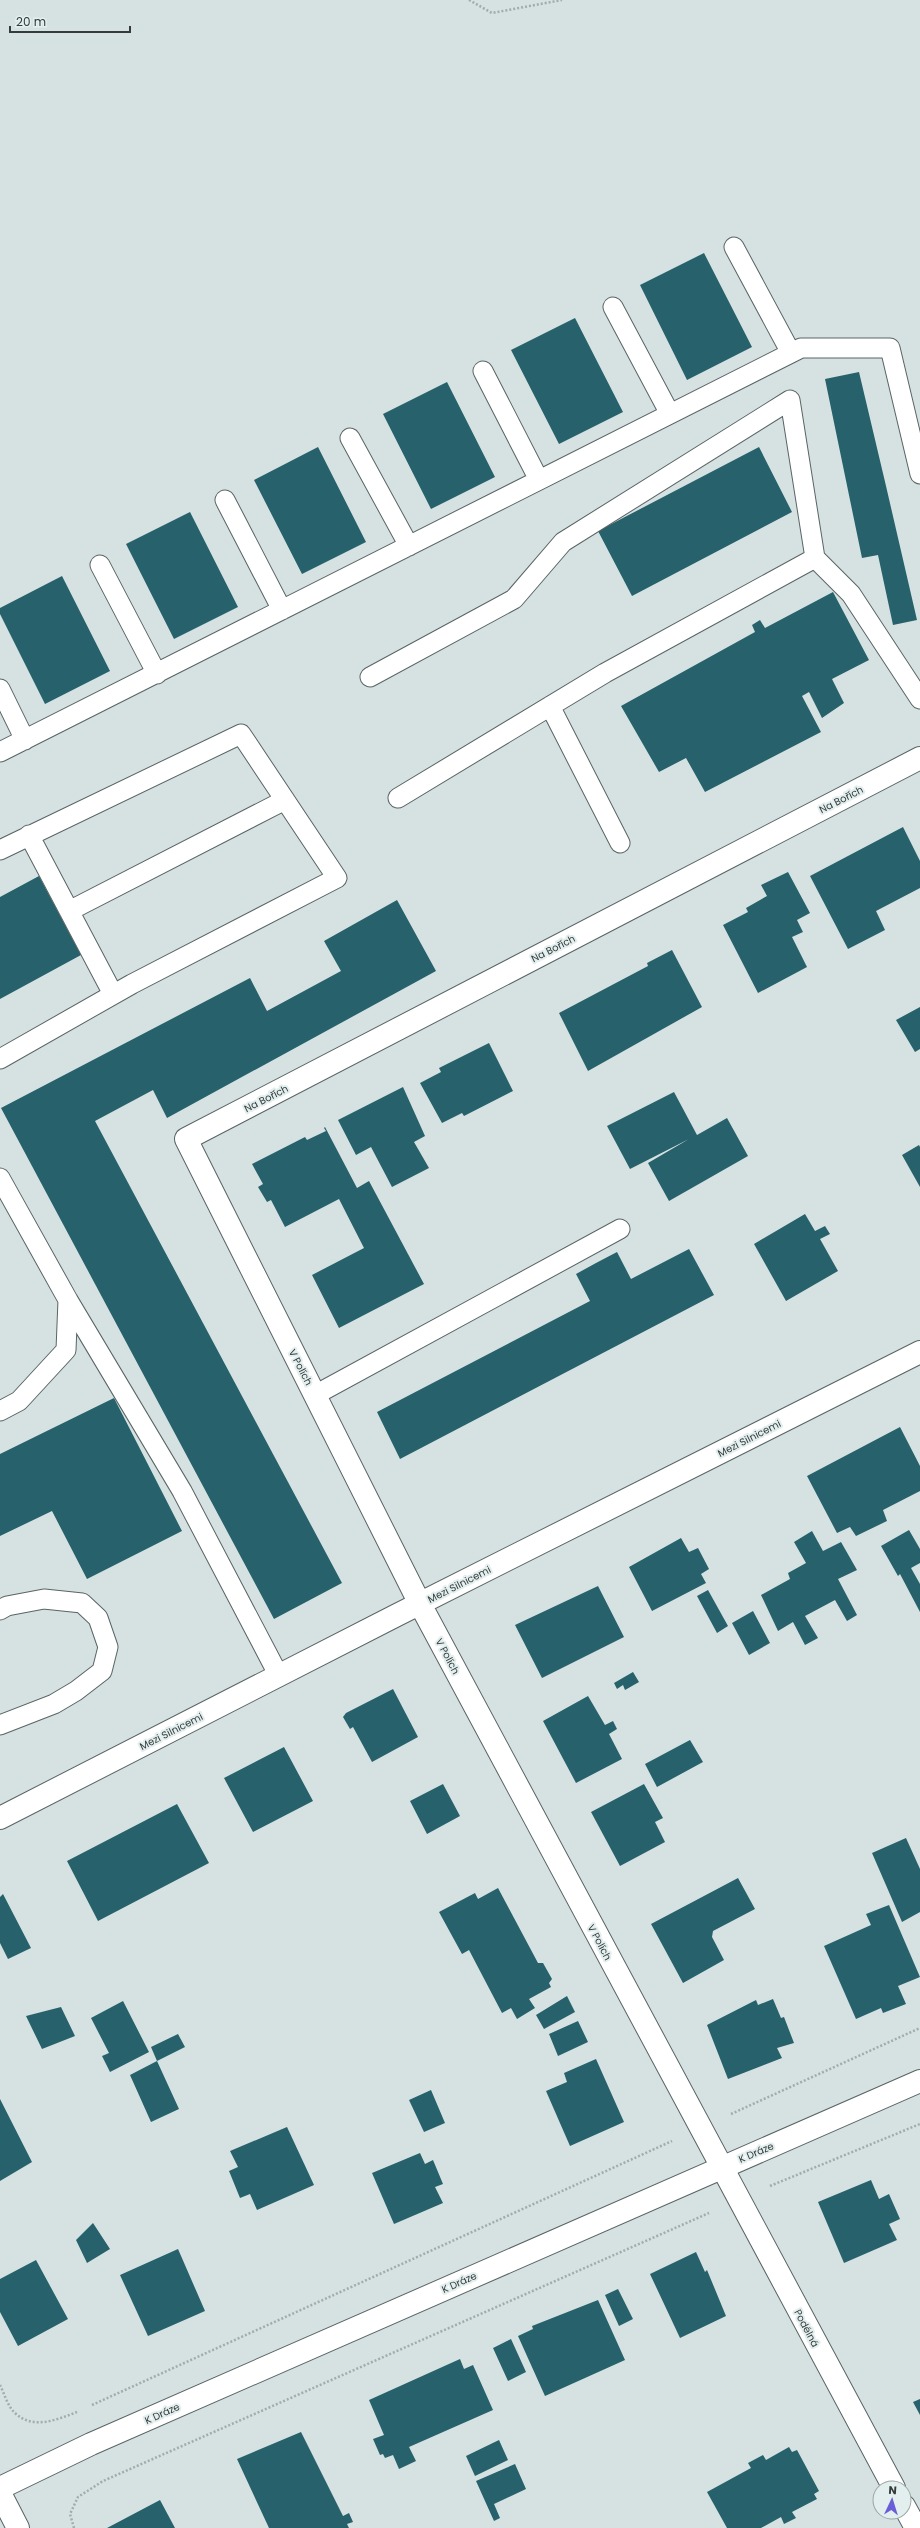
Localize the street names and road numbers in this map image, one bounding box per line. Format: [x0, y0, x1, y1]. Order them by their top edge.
street label: Na Bořích [817, 782, 866, 817]
street label: Na Bořích [529, 931, 578, 966]
street label: Na Bořích [242, 1081, 291, 1116]
street label: V Polích [285, 1346, 316, 1388]
street label: Mezi Silnicemi [715, 1416, 783, 1461]
street label: Mezi Silnicemi [425, 1562, 493, 1607]
street label: V Polích [432, 1635, 463, 1677]
street label: Mezi Silnicemi [137, 1709, 205, 1754]
street label: V Polích [584, 1921, 615, 1963]
street label: K Dráze [736, 2138, 776, 2167]
street label: K Dráze [439, 2268, 479, 2297]
street label: Podélná [790, 2307, 823, 2350]
street label: K Dráze [142, 2399, 182, 2428]

